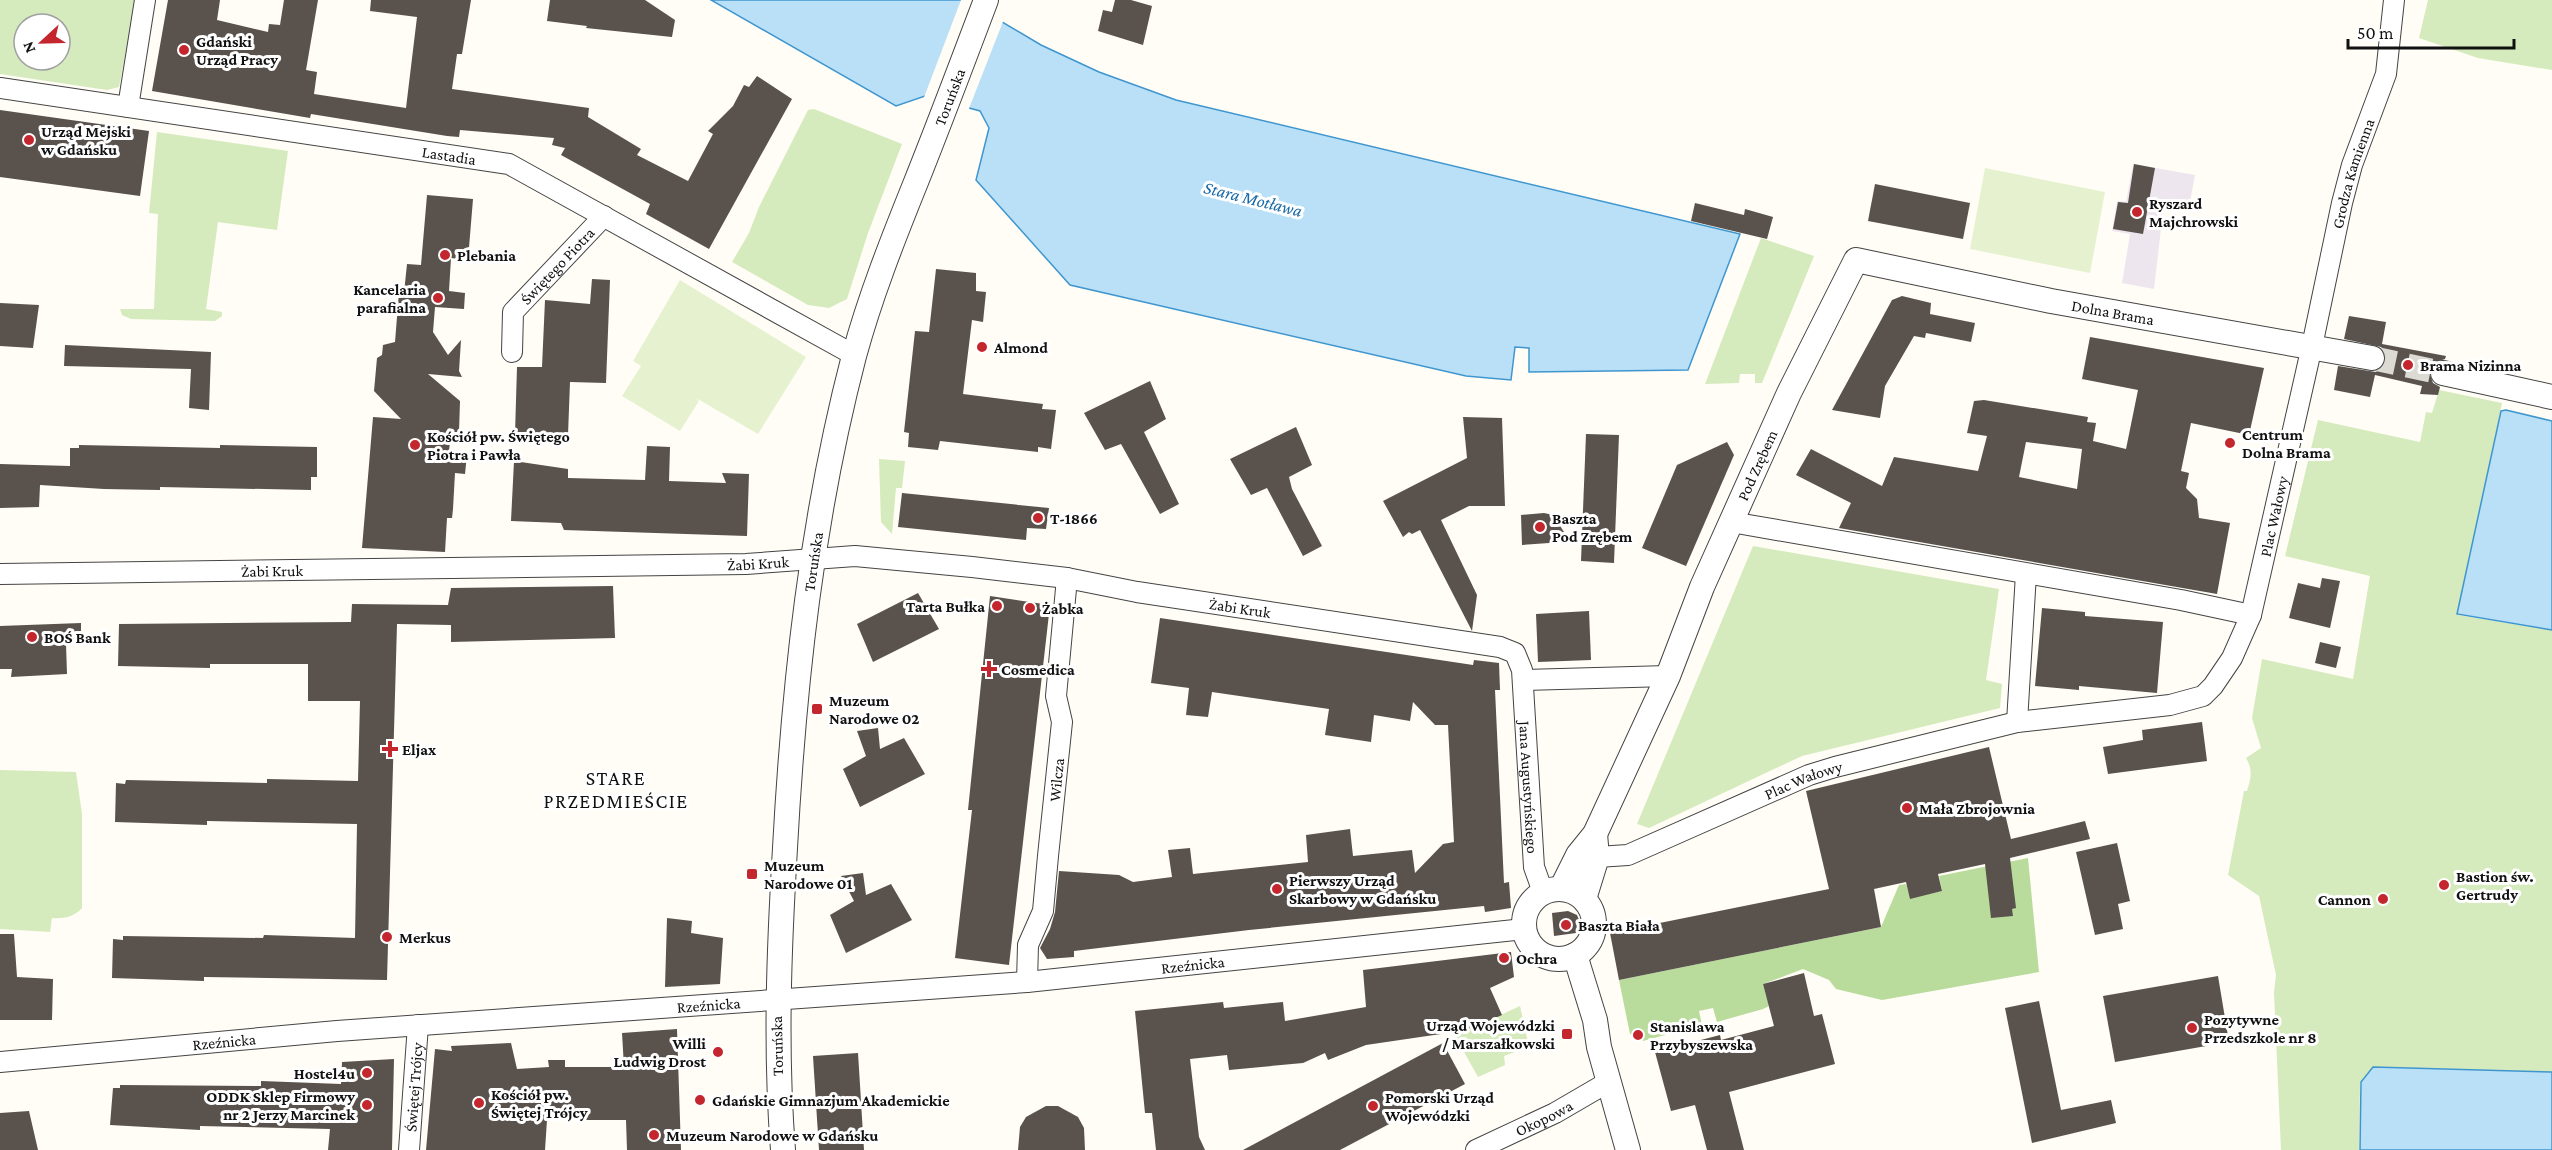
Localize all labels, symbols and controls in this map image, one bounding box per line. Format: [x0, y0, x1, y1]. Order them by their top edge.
north arrow [12, 12, 72, 72]
scale bar [2348, 12, 2514, 50]
text: 50 m [2357, 23, 2394, 43]
place label: Gdański Urząd Pracy [196, 33, 278, 68]
text: N [19, 39, 38, 56]
marker: Gdański Urząd Pracy [177, 43, 191, 57]
street label: Toruńska [930, 65, 968, 128]
street label: Grodza Kamienna [2328, 116, 2377, 230]
place label: Urząd Mejski w Gdańsku [40, 123, 131, 158]
marker: Urząd Mejski w Gdańsku [22, 133, 36, 147]
street label: Lastadia [421, 143, 478, 168]
water label: Stara Motława [1202, 177, 1305, 221]
place label: Ryszard Majchrowski [2149, 195, 2238, 231]
marker: Ryszard Majchrowski [2130, 205, 2144, 219]
street label: Świętego Piotra [517, 223, 598, 307]
place label: Plebania [457, 247, 516, 264]
marker: Plebania [438, 248, 452, 262]
place label: Kancelaria parafialna [353, 281, 426, 316]
marker: Kancelaria parafialna [431, 291, 445, 305]
street label: Dolna Brama [2070, 296, 2156, 328]
place label: Almond [993, 339, 1048, 356]
marker: Almond [975, 340, 989, 354]
place label: Brama Nizinna [2420, 357, 2522, 374]
marker: Brama Nizinna [2401, 358, 2415, 372]
place label: Centrum Dolna Brama [2242, 426, 2331, 461]
street label: Pod Zrębem [1733, 427, 1780, 503]
place label: Kościół pw. Świętego Piotra i Pawła [427, 428, 570, 463]
marker: Centrum Dolna Brama [2223, 436, 2237, 450]
marker: Kościół pw. Świętego Piotra i Pawła [408, 438, 422, 452]
street label: Plac Wałowy [2256, 474, 2292, 558]
place label: T-1866 [1050, 510, 1098, 527]
place label: Baszta Pod Zrębem [1552, 510, 1633, 545]
marker: T-1866 [1031, 511, 1045, 525]
marker: Baszta Pod Zrębem [1533, 520, 1547, 534]
street label: Toruńska [800, 530, 826, 593]
street label: Żabi Kruk [727, 552, 790, 573]
street label: Żabi Kruk [241, 561, 304, 579]
street label: Żabi Kruk [1208, 595, 1272, 621]
place label: Tarta Bułka [906, 598, 985, 615]
marker: Tarta Bułka [990, 599, 1004, 613]
place label: Żabka [1042, 600, 1084, 617]
marker: Żabka [1023, 601, 1037, 615]
place label: BOŚ Bank [44, 629, 111, 646]
marker: BOŚ Bank [25, 630, 39, 644]
place label: Cosmedica [1001, 661, 1075, 678]
marker: Cosmedica [982, 662, 996, 676]
place label: Muzeum Narodowe 02 [829, 692, 920, 727]
marker: Muzeum Narodowe 02 [810, 702, 824, 716]
street label: Jana Augustyńskiego [1515, 718, 1542, 854]
place label: Eljax [402, 741, 437, 759]
marker: Eljax [383, 742, 397, 756]
street label: Wilcza [1045, 757, 1067, 802]
street label: Plac Wałowy [1762, 757, 1845, 802]
district label: STARE PRZEDMIEŚCIE [543, 767, 689, 812]
place label: Mała Zbrojownia [1919, 800, 2035, 818]
marker: Mała Zbrojownia [1900, 801, 1914, 815]
place label: Muzeum Narodowe 01 [764, 857, 853, 892]
marker: Muzeum Narodowe 01 [745, 867, 759, 881]
place label: Bastion św. Gertrudy [2456, 868, 2534, 903]
place label: Pierwszy Urząd Skarbowy w Gdańsku [1289, 872, 1436, 907]
marker: Bastion św. Gertrudy [2437, 878, 2451, 892]
marker: Pierwszy Urząd Skarbowy w Gdańsku [1270, 882, 1284, 896]
place label: Cannon [2318, 891, 2371, 908]
marker: Cannon [2376, 892, 2390, 906]
place label: Baszta Biała [1578, 917, 1660, 934]
marker: Baszta Biała [1559, 918, 1573, 932]
place label: Merkus [399, 929, 451, 946]
marker: Merkus [380, 930, 394, 944]
place label: Ochra [1516, 950, 1557, 967]
marker: Ochra [1497, 951, 1511, 965]
street label: Rzeźnicka [1160, 952, 1226, 976]
street label: Rzeźnicka [676, 994, 742, 1015]
place label: Pozytywne Przedszkole nr 8 [2204, 1011, 2317, 1046]
street label: Toruńska [768, 1015, 786, 1076]
place label: Urząd Wojewódzki / Marszałkowski [1426, 1017, 1555, 1052]
place label: Stanislawa Przybyszewska [1650, 1018, 1753, 1053]
marker: Pozytywne Przedszkole nr 8 [2185, 1021, 2199, 1035]
marker: Urząd Wojewódzki / Marszałkowski [1560, 1027, 1574, 1041]
marker: Stanislawa Przybyszewska [1631, 1028, 1645, 1042]
street label: Rzeźnicka [192, 1030, 257, 1053]
place label: Willi Ludwig Drost [613, 1035, 706, 1070]
street label: Świętej Trójcy [402, 1041, 426, 1132]
marker: Willi Ludwig Drost [711, 1045, 725, 1059]
place label: Hostel4u [294, 1065, 355, 1082]
marker: Hostel4u [360, 1066, 374, 1080]
place label: Kościół pw. Świętej Trójcy [491, 1086, 588, 1122]
place label: ODDK Sklep Firmowy nr 2 Jerzy Marcinek [206, 1088, 355, 1123]
place label: Pomorski Urząd Wojewódzki [1384, 1089, 1494, 1125]
place label: Gdańskie Gimnazjum Akademickie [712, 1092, 950, 1110]
marker: Gdańskie Gimnazjum Akademickie [693, 1093, 707, 1107]
marker: Kościół pw. Świętej Trójcy [472, 1096, 486, 1110]
street label: Okopowa [1512, 1096, 1576, 1139]
marker: ODDK Sklep Firmowy nr 2 Jerzy Marcinek [360, 1098, 374, 1112]
marker: Pomorski Urząd Wojewódzki [1366, 1099, 1380, 1113]
place label: Muzeum Narodowe w Gdańsku [666, 1127, 878, 1144]
marker: Muzeum Narodowe w Gdańsku [647, 1128, 661, 1142]

